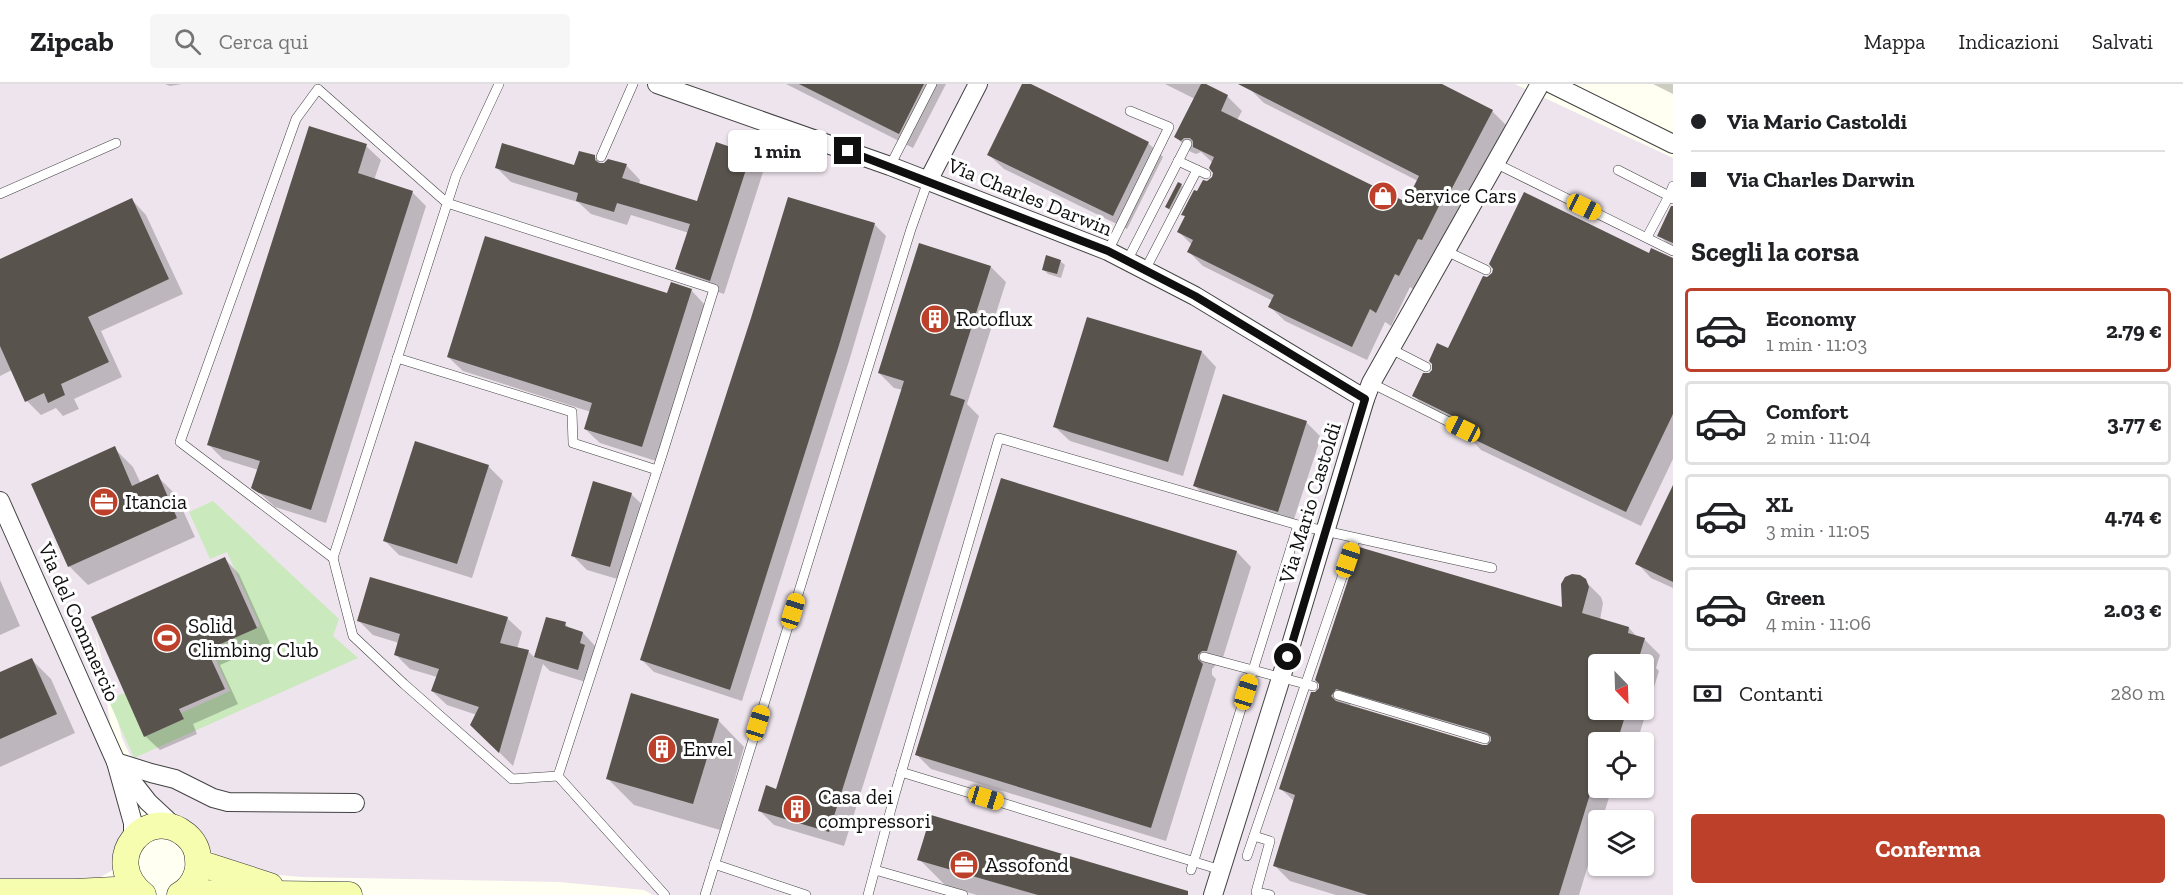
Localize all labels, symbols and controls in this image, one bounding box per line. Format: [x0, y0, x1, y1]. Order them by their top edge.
search box [150, 14, 570, 68]
text: Zipcab [30, 25, 114, 58]
icon: search [171, 25, 204, 58]
text: Cerca qui [219, 28, 308, 55]
text: Mappa [1864, 29, 1925, 54]
text: Indicazioni [1958, 29, 2059, 54]
text: Salvati [2092, 29, 2153, 54]
text: Via Mario Castoldi [1727, 108, 1907, 135]
callout: 1 min [728, 130, 827, 172]
route end [834, 137, 861, 164]
text: 1 min [754, 139, 801, 163]
street label: Via Charles Darwin [943, 152, 1116, 241]
text: Via Charles Darwin [1727, 166, 1915, 193]
shop icon: Service Cars [1367, 180, 1399, 212]
place label: Service Cars [1404, 183, 1517, 208]
car [1564, 191, 1604, 223]
text: Scegli la corsa [1691, 236, 1859, 268]
building icon: Rotoflux [919, 303, 951, 335]
icon: car [1694, 303, 1748, 357]
text: Economy [1766, 305, 1856, 332]
place label: Rotoflux [956, 306, 1033, 331]
text: 2.79 € [2106, 317, 2162, 344]
text: 1 min · 11:03 [1766, 332, 1867, 356]
icon: car [1694, 396, 1748, 450]
text: Comfort [1766, 398, 1848, 425]
text: 3.77 € [2107, 410, 2162, 437]
car [1443, 413, 1483, 445]
street label: Via Mario Castoldi [1273, 419, 1346, 587]
text: 2 min · 11:04 [1766, 425, 1871, 449]
office icon: Itancia [88, 486, 120, 518]
place label: Itancia [125, 489, 187, 514]
icon: car [1694, 489, 1748, 543]
text: XL [1766, 491, 1793, 518]
text: 4.74 € [2105, 503, 2162, 530]
text: 3 min · 11:05 [1766, 518, 1870, 542]
street label: Via del Commercio [33, 538, 126, 705]
car [1334, 540, 1362, 580]
icon: car [1694, 582, 1748, 636]
text: Green [1766, 584, 1825, 611]
car [779, 591, 807, 631]
text: 2.03 € [2104, 596, 2162, 623]
text: 4 min · 11:06 [1766, 611, 1871, 635]
place label: Solid Climbing Club [188, 613, 319, 662]
sports icon: Solid Climbing Club [151, 622, 183, 654]
route start [1274, 643, 1301, 670]
north arrow [1588, 654, 1654, 720]
map controls [1588, 654, 1654, 876]
car [1232, 672, 1260, 712]
icon: cash [1691, 677, 1724, 710]
text: Contanti [1739, 680, 1823, 707]
text: 280 m [2111, 681, 2165, 705]
car [744, 703, 772, 743]
button: locate [1588, 732, 1654, 798]
building icon: Envel [646, 733, 678, 765]
place label: Envel [683, 736, 733, 761]
place label: Casa dei compressori [818, 784, 931, 833]
car [966, 784, 1006, 812]
building icon: Casa dei compressori [781, 793, 813, 825]
button: layers [1588, 810, 1654, 876]
button: Conferma [1691, 814, 2165, 883]
office icon: Assofond [948, 849, 980, 881]
place label: Assofond [985, 852, 1069, 877]

